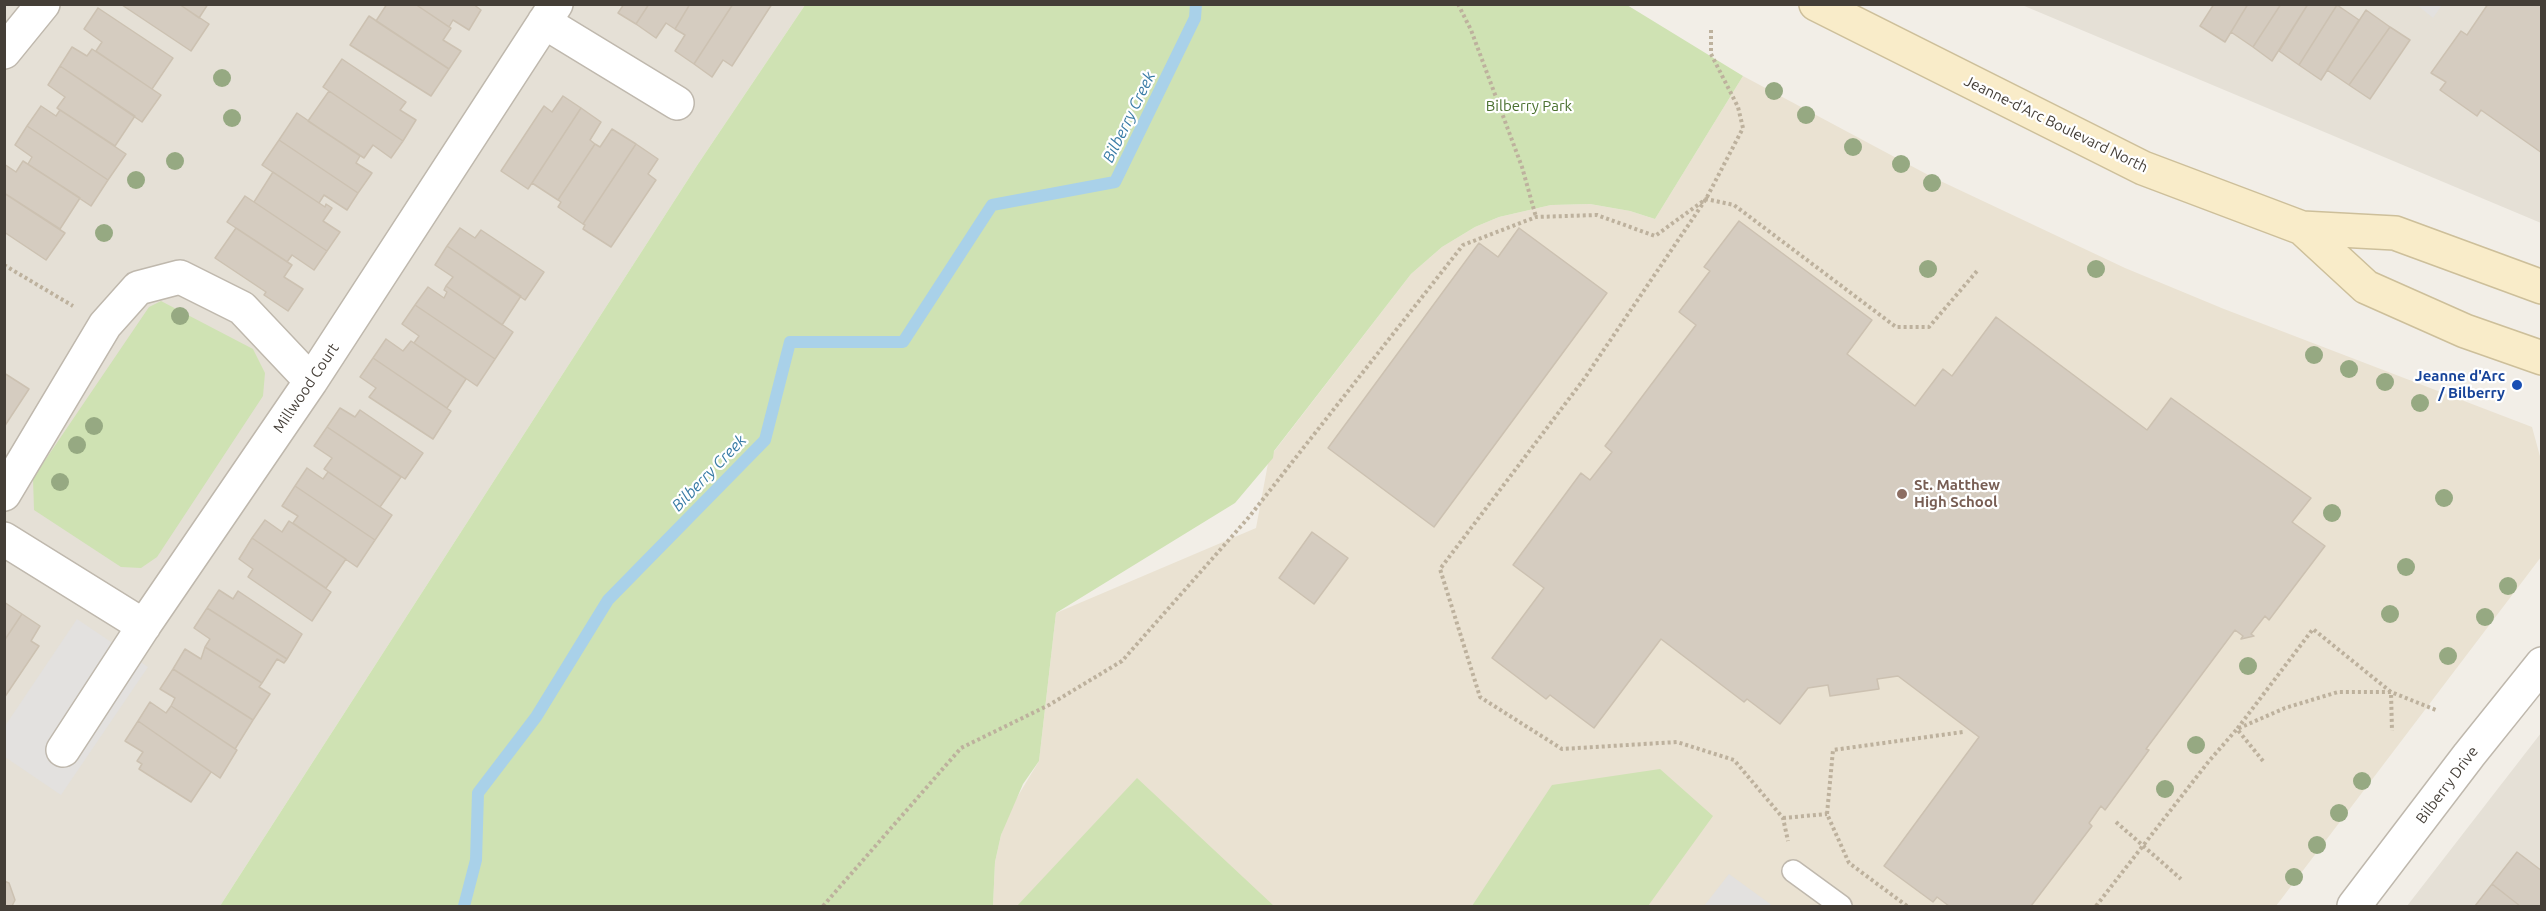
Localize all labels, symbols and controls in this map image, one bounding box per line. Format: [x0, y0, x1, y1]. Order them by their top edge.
water label: Bilberry Creek [1099, 68, 1159, 166]
street label: Jeanne-d'Arc Boulevard North [1961, 72, 2151, 176]
park label: Bilberry Park [1486, 97, 1572, 115]
street label: Millwood Court [269, 340, 343, 436]
place label: Jeanne d'Arc / Bilberry [2415, 367, 2505, 402]
marker: Jeanne d'Arc / Bilberry [2510, 378, 2524, 392]
water label: Bilberry Creek [668, 431, 750, 515]
place label: St. Matthew High School [1914, 476, 2000, 511]
marker: St. Matthew High School [1895, 487, 1909, 501]
street label: Bilberry Drive [2412, 743, 2482, 827]

